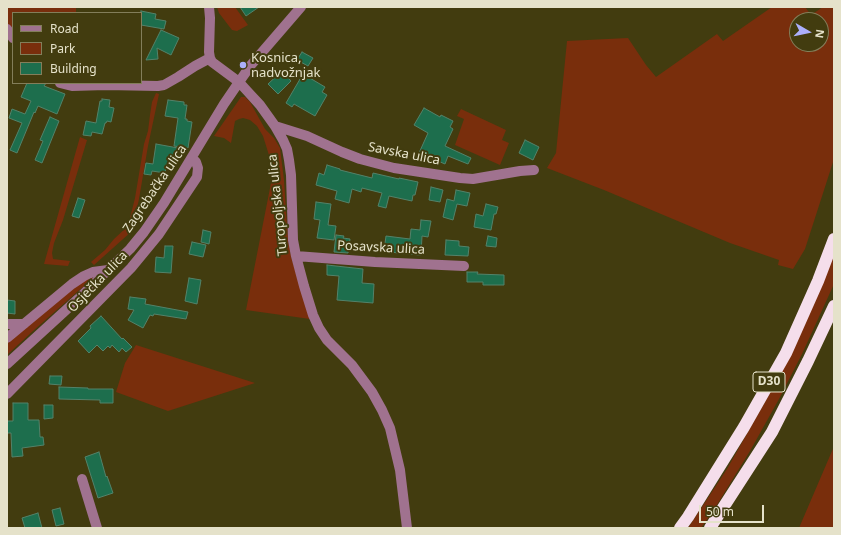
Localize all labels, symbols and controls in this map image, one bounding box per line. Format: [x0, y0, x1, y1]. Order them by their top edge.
legend [12, 12, 142, 84]
north arrow [789, 12, 829, 52]
text: Road [50, 20, 79, 37]
text: N [812, 28, 828, 39]
text: Park [50, 40, 75, 57]
place label: Kosnica, nadvožnjak [251, 50, 320, 81]
text: Building [50, 60, 97, 77]
marker: Kosnica, nadvožnjak [238, 60, 248, 70]
street label: Savska ulica [367, 139, 441, 169]
street label: Zagrebačka ulica [120, 142, 190, 236]
street label: Turopoljska ulica [265, 153, 291, 257]
street label: Posavska ulica [337, 238, 425, 258]
street label: Osječka ulica [65, 248, 131, 316]
road number: D30 [753, 372, 785, 392]
scale bar [701, 497, 766, 523]
text: 50 m [706, 503, 734, 520]

